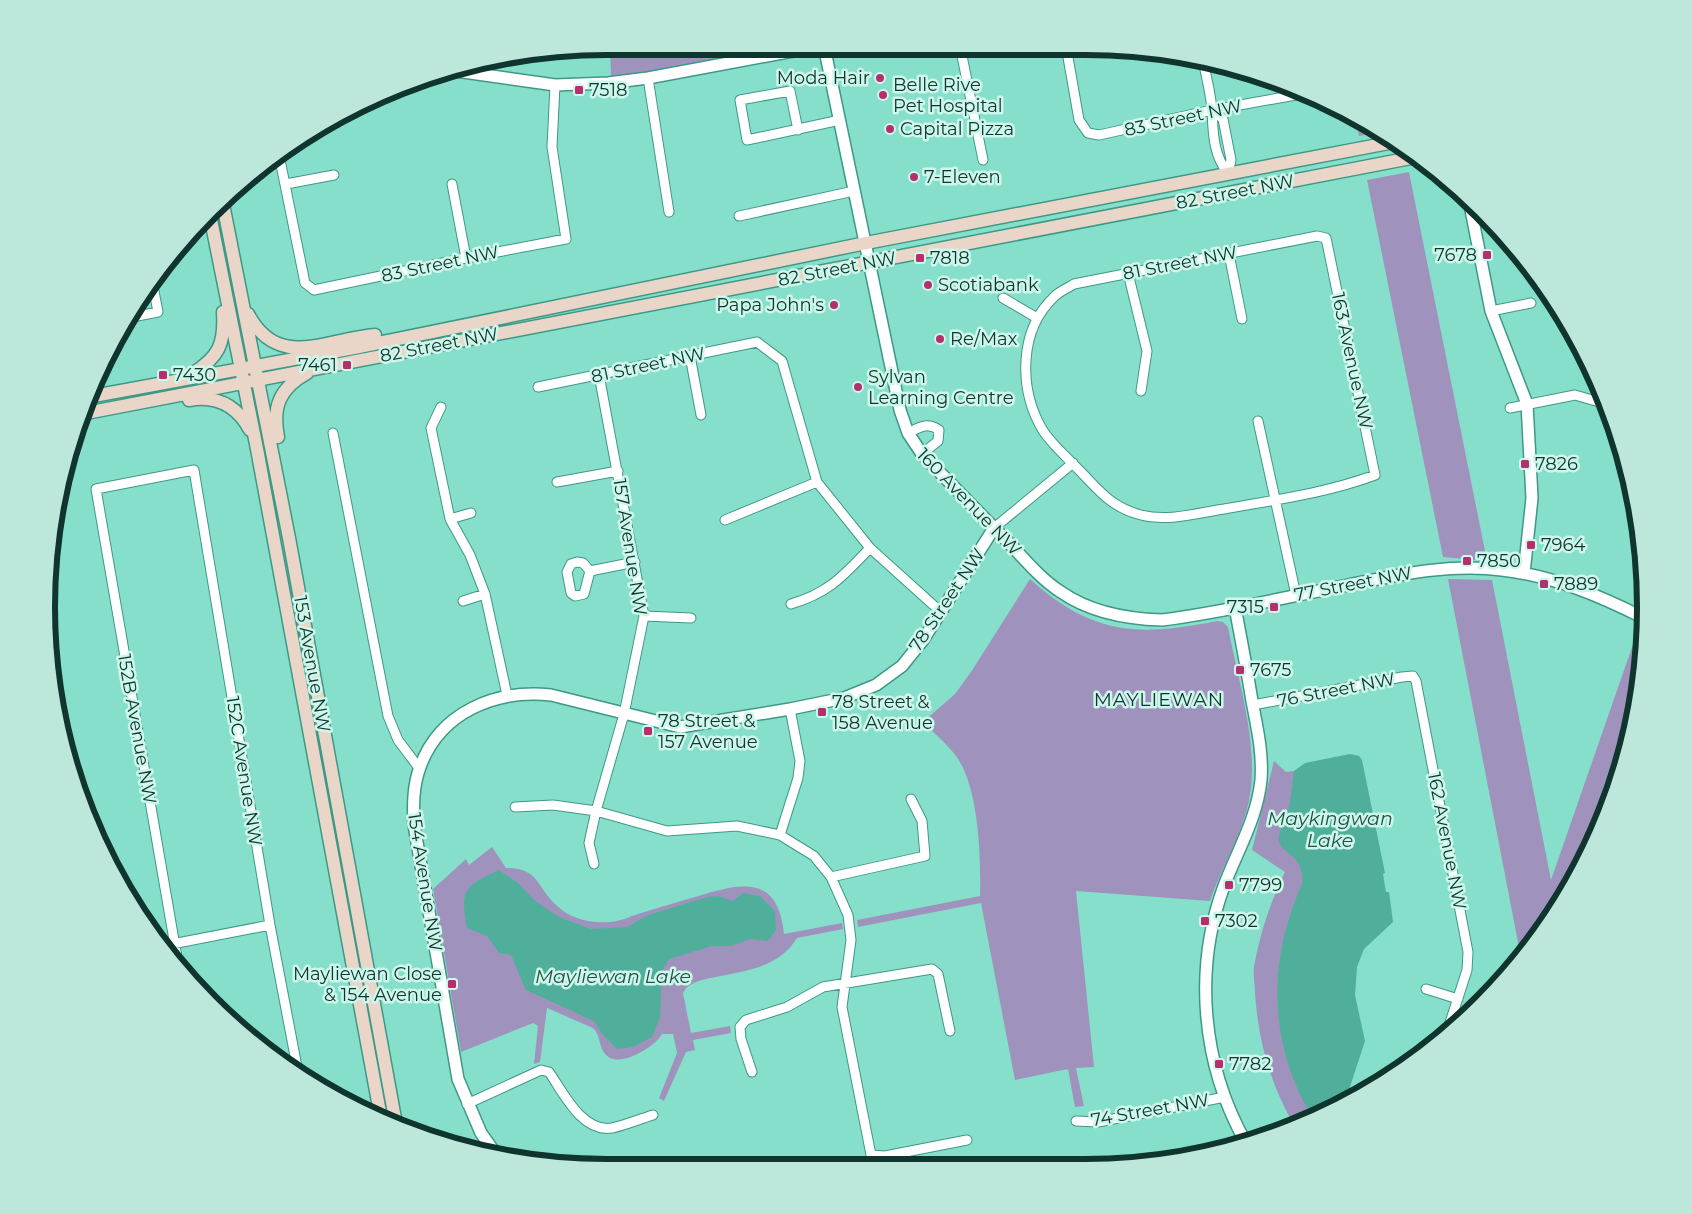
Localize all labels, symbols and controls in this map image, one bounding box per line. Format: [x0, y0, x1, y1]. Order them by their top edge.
place label: Moda Hair [777, 67, 870, 89]
marker: Moda Hair [874, 72, 886, 84]
place label: Belle Rive Pet Hospital [893, 74, 1003, 117]
place label: 7518 [589, 79, 627, 101]
marker: 7518 [573, 84, 585, 96]
marker: Belle Rive Pet Hospital [877, 89, 889, 101]
street label: 83 Street NW [1122, 95, 1244, 141]
place label: Capital Pizza [900, 118, 1014, 140]
marker: Capital Pizza [884, 123, 896, 135]
place label: 7-Eleven [924, 166, 1001, 188]
street label: 82 Street NW [1174, 170, 1296, 214]
marker: 7-Eleven [908, 171, 920, 183]
street label: 83 Street NW [379, 241, 501, 287]
street label: 81 Street NW [1121, 241, 1239, 285]
place label: 7678 [1434, 244, 1477, 266]
street label: 82 Street NW [776, 247, 898, 291]
place label: 7818 [930, 247, 970, 269]
marker: 7678 [1481, 249, 1493, 261]
marker: 7818 [914, 252, 926, 264]
place label: Scotiabank [938, 274, 1039, 296]
marker: Scotiabank [922, 279, 934, 291]
street label: 163 Avenue NW [1327, 291, 1377, 431]
place label: Papa John's [716, 294, 824, 316]
marker: Papa John's [828, 299, 840, 311]
street label: 82 Street NW [378, 323, 500, 367]
place label: Re/Max [950, 328, 1018, 350]
marker: Re/Max [934, 333, 946, 345]
street label: 81 Street NW [589, 342, 707, 388]
place label: 7461 [298, 354, 337, 376]
marker: 7461 [341, 359, 353, 371]
place label: 7430 [173, 364, 216, 386]
place label: Sylvan Learning Centre [868, 366, 1014, 409]
marker: 7430 [157, 369, 169, 381]
marker: Sylvan Learning Centre [852, 381, 864, 393]
street label: 160 Avenue NW [912, 444, 1026, 560]
place label: 7826 [1535, 453, 1578, 475]
marker: 7826 [1519, 458, 1531, 470]
street label: 157 Avenue NW [608, 477, 652, 617]
place label: 7964 [1541, 534, 1586, 556]
marker: 7964 [1525, 539, 1537, 551]
street label: 78 Street NW [904, 544, 990, 656]
place label: 7850 [1477, 550, 1521, 572]
marker: 7850 [1461, 555, 1473, 567]
street label: 77 Street NW [1292, 562, 1414, 606]
place label: 7889 [1554, 573, 1598, 595]
marker: 7889 [1538, 578, 1550, 590]
street label: 153 Avenue NW [289, 594, 335, 734]
place label: 7315 [1227, 596, 1264, 618]
marker: 7315 [1268, 601, 1280, 613]
street label: 152B Avenue NW [113, 652, 161, 806]
place label: 7675 [1250, 659, 1292, 681]
marker: 7675 [1234, 664, 1246, 676]
street label: 76 Street NW [1275, 668, 1397, 712]
district label: MAYLIEWAN [1094, 688, 1224, 711]
place label: 78 Street & 158 Avenue [832, 691, 933, 734]
street label: 152C Avenue NW [221, 695, 267, 847]
marker: 78 Street & 158 Avenue [816, 706, 828, 718]
place label: 78 Street & 157 Avenue [658, 710, 758, 753]
marker: 78 Street & 157 Avenue [642, 725, 654, 737]
street label: 162 Avenue NW [1423, 770, 1471, 912]
water label: Maykingwan Lake [1267, 807, 1393, 852]
street label: 154 Avenue NW [403, 811, 447, 953]
place label: 7799 [1239, 874, 1282, 896]
marker: 7799 [1223, 879, 1235, 891]
place label: 7302 [1215, 910, 1258, 932]
marker: 7302 [1199, 915, 1211, 927]
place label: Mayliewan Close & 154 Avenue [293, 963, 442, 1006]
water label: Mayliewan Lake [535, 965, 691, 988]
marker: Mayliewan Close & 154 Avenue [446, 978, 458, 990]
place label: 7782 [1229, 1053, 1272, 1075]
marker: 7782 [1213, 1058, 1225, 1070]
street label: 74 Street NW [1089, 1089, 1211, 1131]

